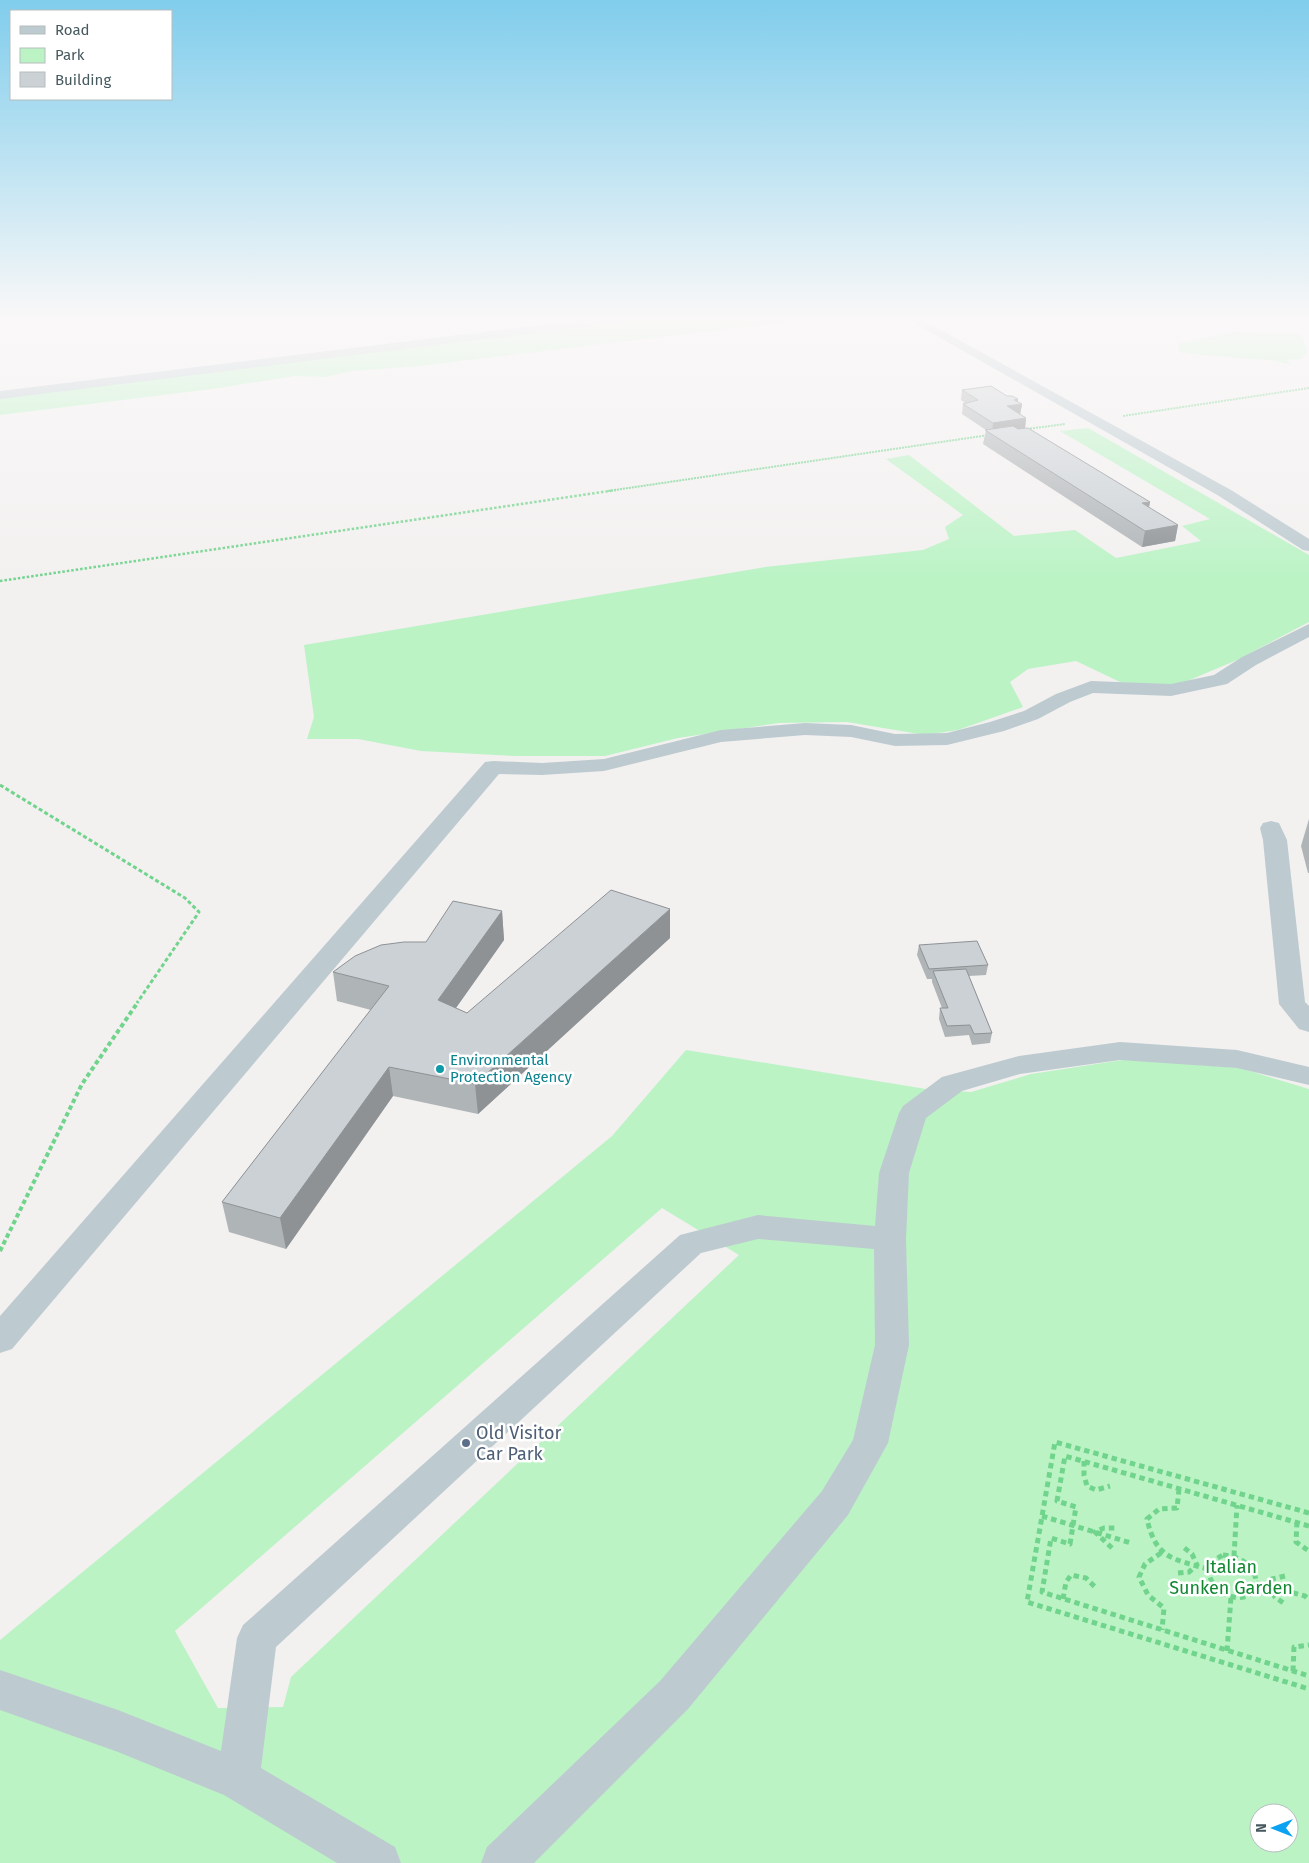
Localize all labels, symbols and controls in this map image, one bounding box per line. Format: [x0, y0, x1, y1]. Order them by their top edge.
legend [10, 10, 172, 100]
text: Road [55, 21, 90, 39]
text: Park [55, 46, 85, 64]
text: Building [55, 71, 111, 89]
place label: Environmental Protection Agency [450, 1051, 573, 1086]
marker: Environmental Protection Agency [434, 1063, 446, 1075]
place label: Old Visitor Car Park [476, 1422, 561, 1465]
marker: Old Visitor Car Park [460, 1437, 472, 1449]
park label: Italian Sunken Garden [1169, 1556, 1293, 1599]
north arrow [1249, 1803, 1299, 1853]
text: N [1253, 1823, 1270, 1833]

